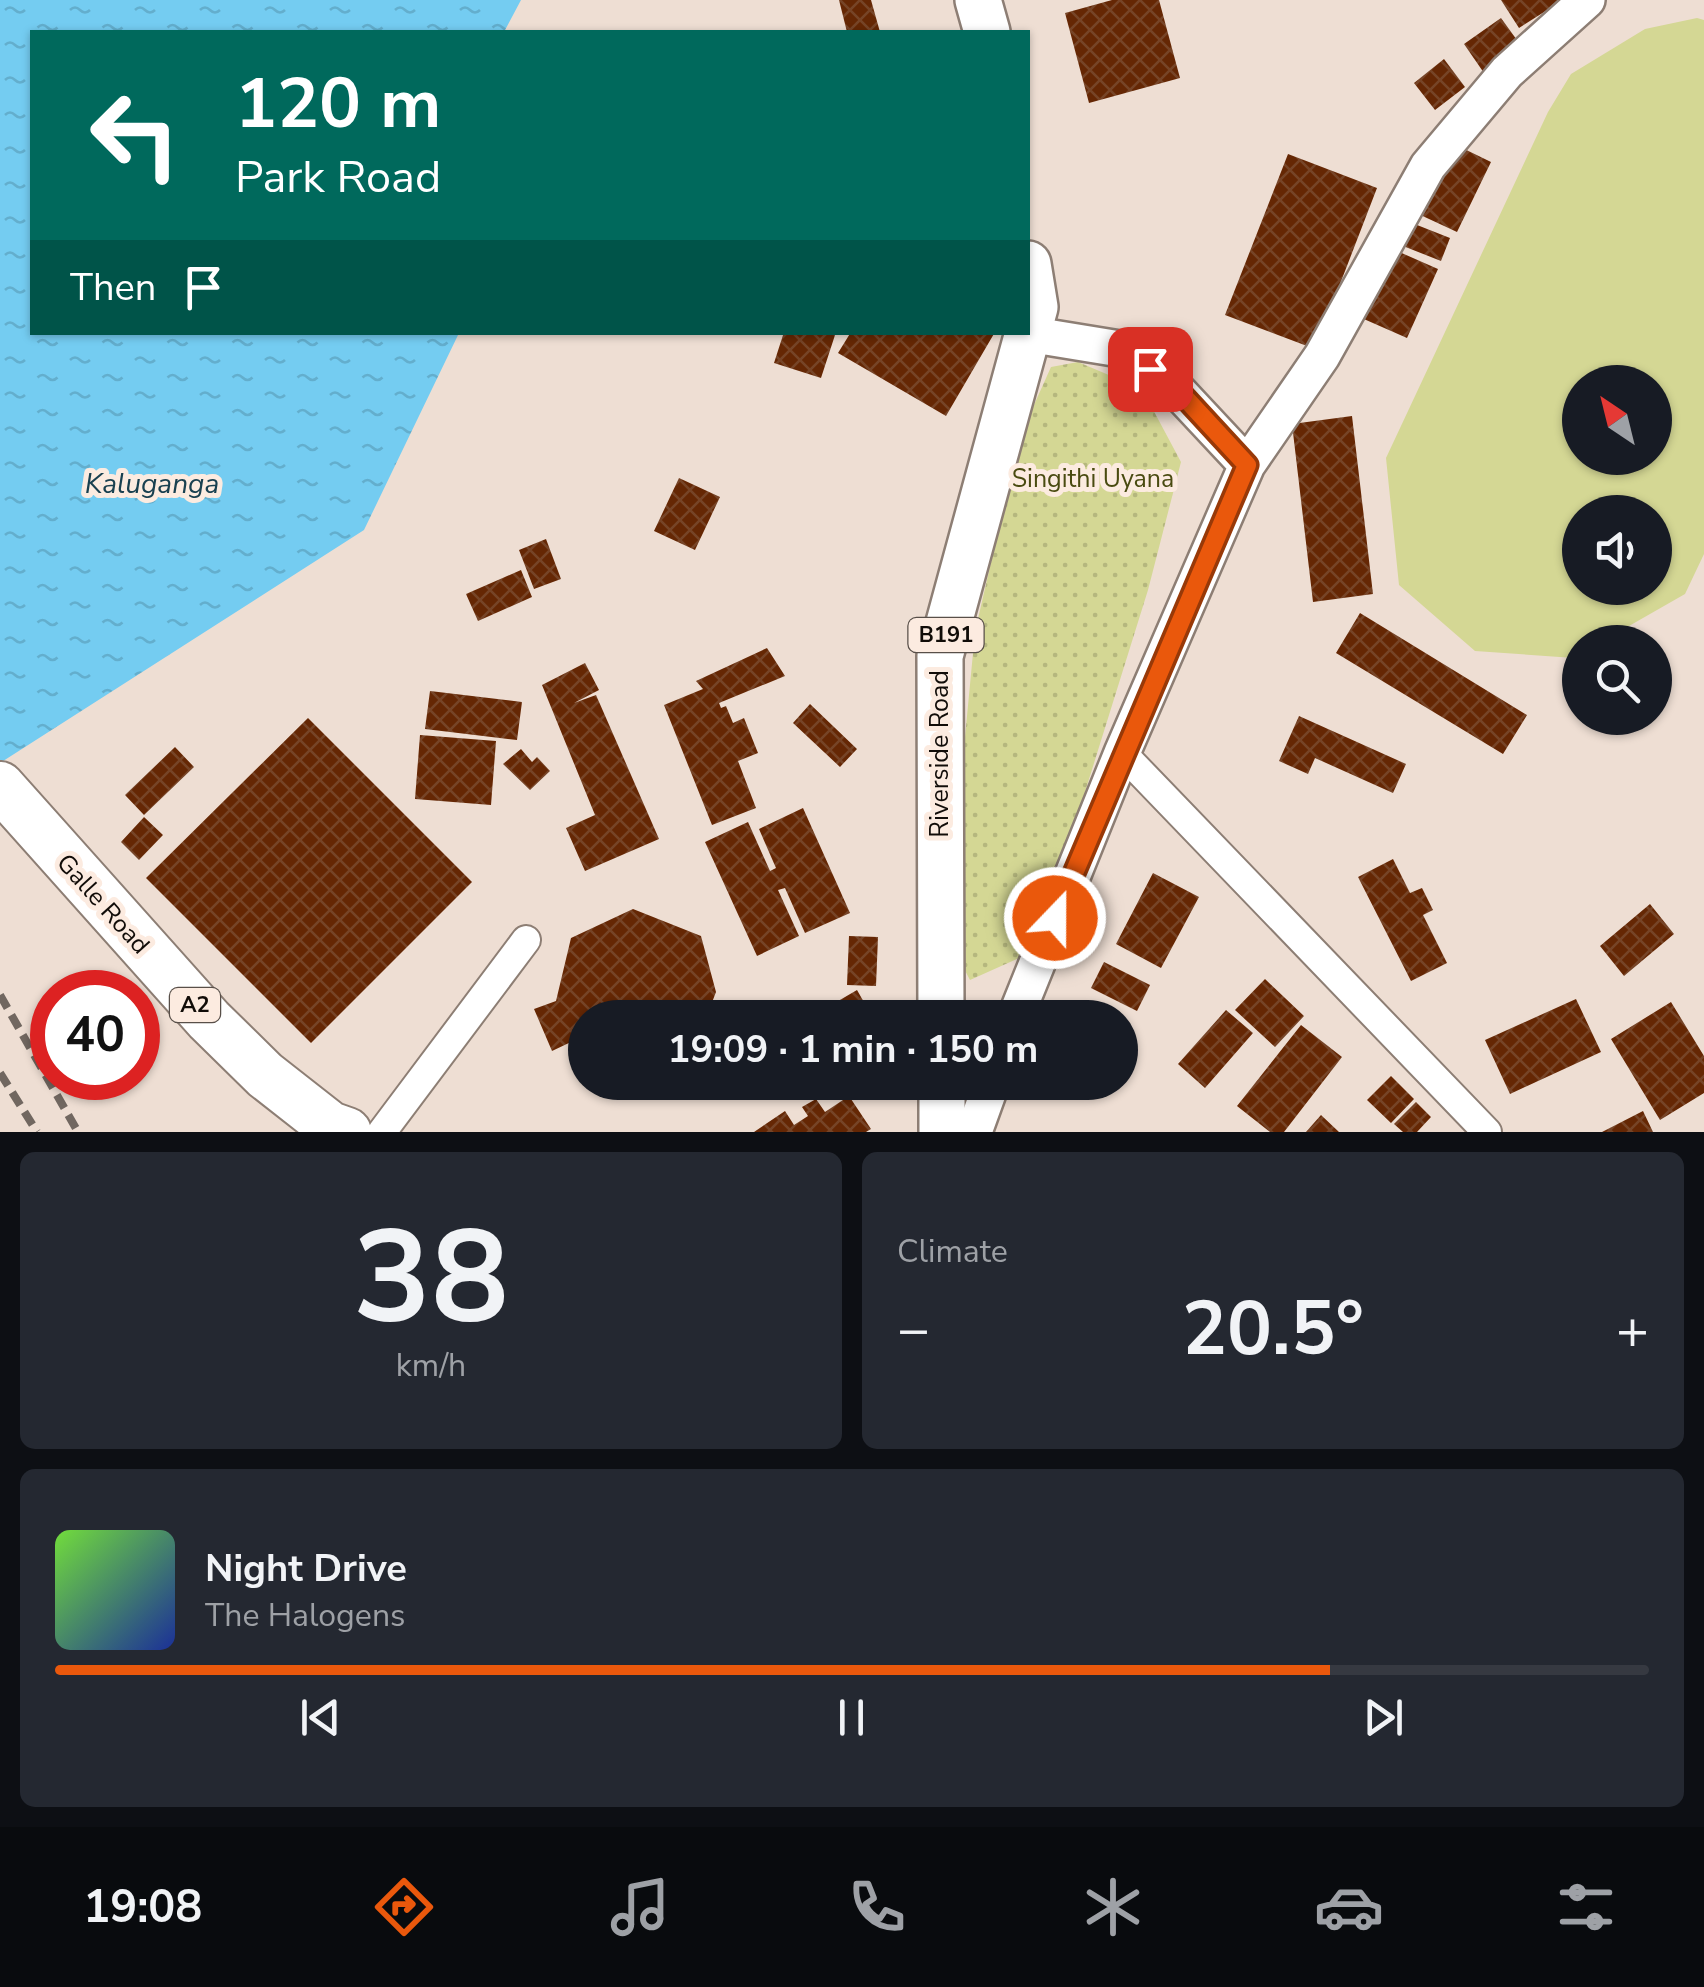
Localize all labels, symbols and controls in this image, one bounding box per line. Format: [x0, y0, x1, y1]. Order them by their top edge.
text: 120 m [235, 56, 441, 152]
icon: left [70, 70, 200, 200]
text: Park Road [235, 147, 441, 208]
icon: arrive [176, 260, 231, 315]
text: Then [70, 262, 156, 313]
pin [1108, 327, 1193, 412]
icon: arrive [1123, 342, 1178, 397]
north arrow [1562, 365, 1672, 475]
map controls [1562, 365, 1672, 735]
park label: Singithi Uyana [1012, 462, 1174, 496]
water label: Kaluganga [85, 465, 219, 503]
button: sound [1562, 495, 1672, 605]
road number: B191 [908, 618, 984, 652]
button: search [1562, 625, 1672, 735]
street label: Riverside Road [923, 670, 957, 838]
street label: Galle Road [49, 847, 157, 961]
position arrow [1003, 866, 1107, 970]
speed limit sign: 40 [30, 970, 160, 1100]
road number: A2 [170, 988, 220, 1022]
text: 19:09 · 1 min · 150 m [668, 1024, 1038, 1075]
text: 38 [353, 1190, 509, 1367]
text: Climate [897, 1230, 1008, 1273]
text: 20.5° [1182, 1278, 1364, 1380]
text: − [897, 1292, 930, 1367]
text: + [1616, 1292, 1649, 1367]
text: km/h [396, 1344, 466, 1387]
text: Night Drive [205, 1543, 407, 1594]
text: The Halogens [205, 1594, 405, 1637]
icon: previous [293, 1690, 348, 1745]
icon: pause [824, 1690, 879, 1745]
icon: next [1356, 1690, 1411, 1745]
icon: directions [369, 1872, 439, 1942]
icon: music [605, 1872, 675, 1942]
icon: phone [842, 1872, 912, 1942]
icon: climate [1078, 1872, 1148, 1942]
icon: car [1314, 1872, 1384, 1942]
icon: filters [1551, 1872, 1621, 1942]
text: 19:08 [83, 1877, 202, 1938]

